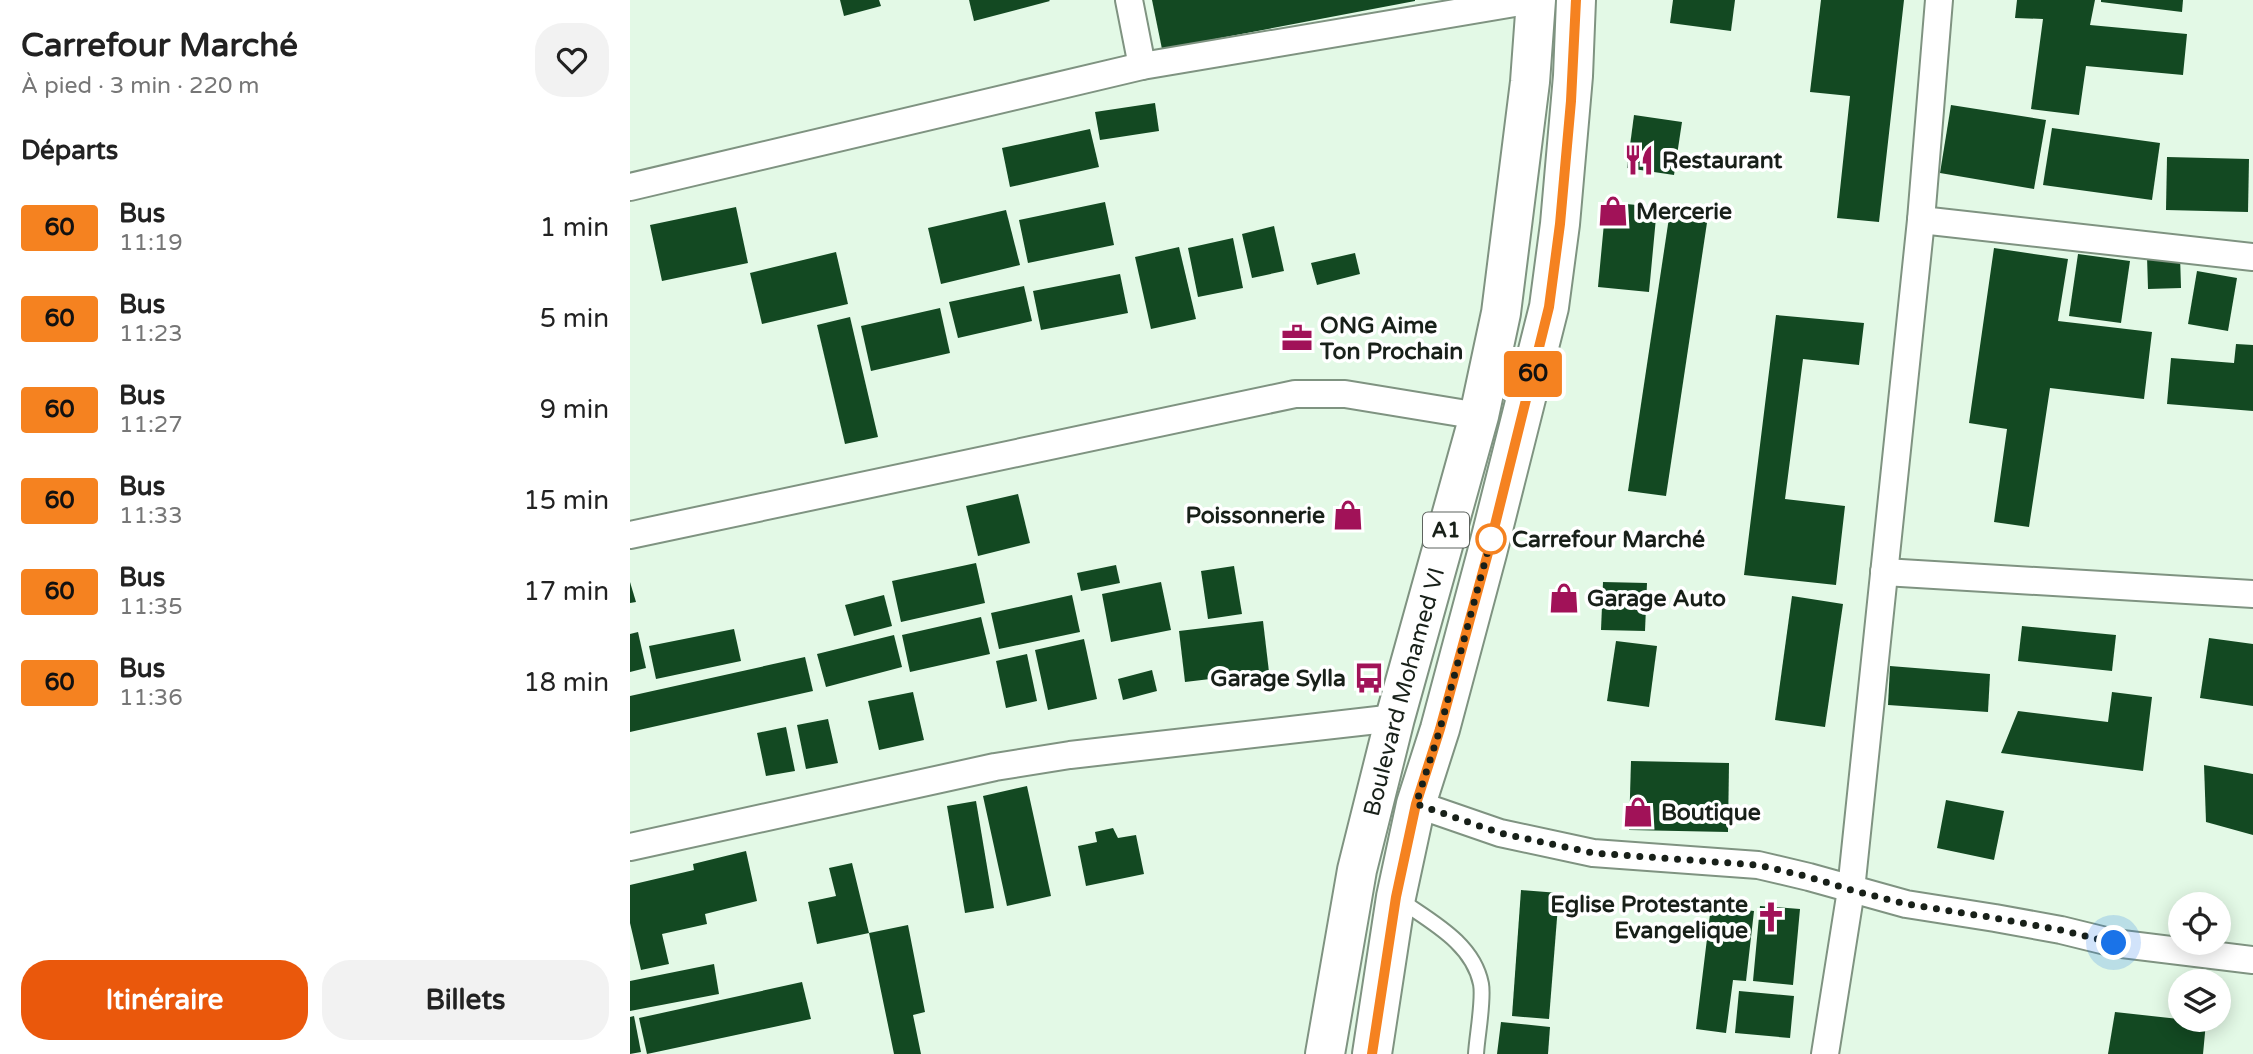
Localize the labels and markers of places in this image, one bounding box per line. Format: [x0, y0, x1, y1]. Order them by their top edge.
restaurant icon: Restaurant [1622, 143, 1656, 177]
place label: Restaurant [1662, 147, 1782, 175]
shop icon: Mercerie [1596, 194, 1630, 228]
place label: Mercerie [1636, 198, 1732, 226]
place label: ONG Aime Ton Prochain [1319, 312, 1463, 366]
office icon: ONG Aime Ton Prochain [1280, 321, 1314, 355]
shop icon: Poissonnerie [1331, 498, 1365, 532]
place label: Poissonnerie [1186, 502, 1325, 530]
marker: Carrefour Marché [1476, 524, 1506, 554]
place label: Carrefour Marché [1512, 526, 1705, 554]
shop icon: Garage Auto [1547, 581, 1581, 615]
place label: Garage Auto [1587, 585, 1726, 613]
bus stop icon: Garage Sylla [1352, 661, 1386, 695]
place label: Garage Sylla [1210, 665, 1346, 693]
shop icon: Boutique [1621, 795, 1655, 829]
place label: Boutique [1661, 799, 1761, 827]
place label: Eglise Protestante Evangelique [1550, 891, 1748, 945]
church icon: Eglise Protestante Evangelique [1754, 900, 1788, 934]

